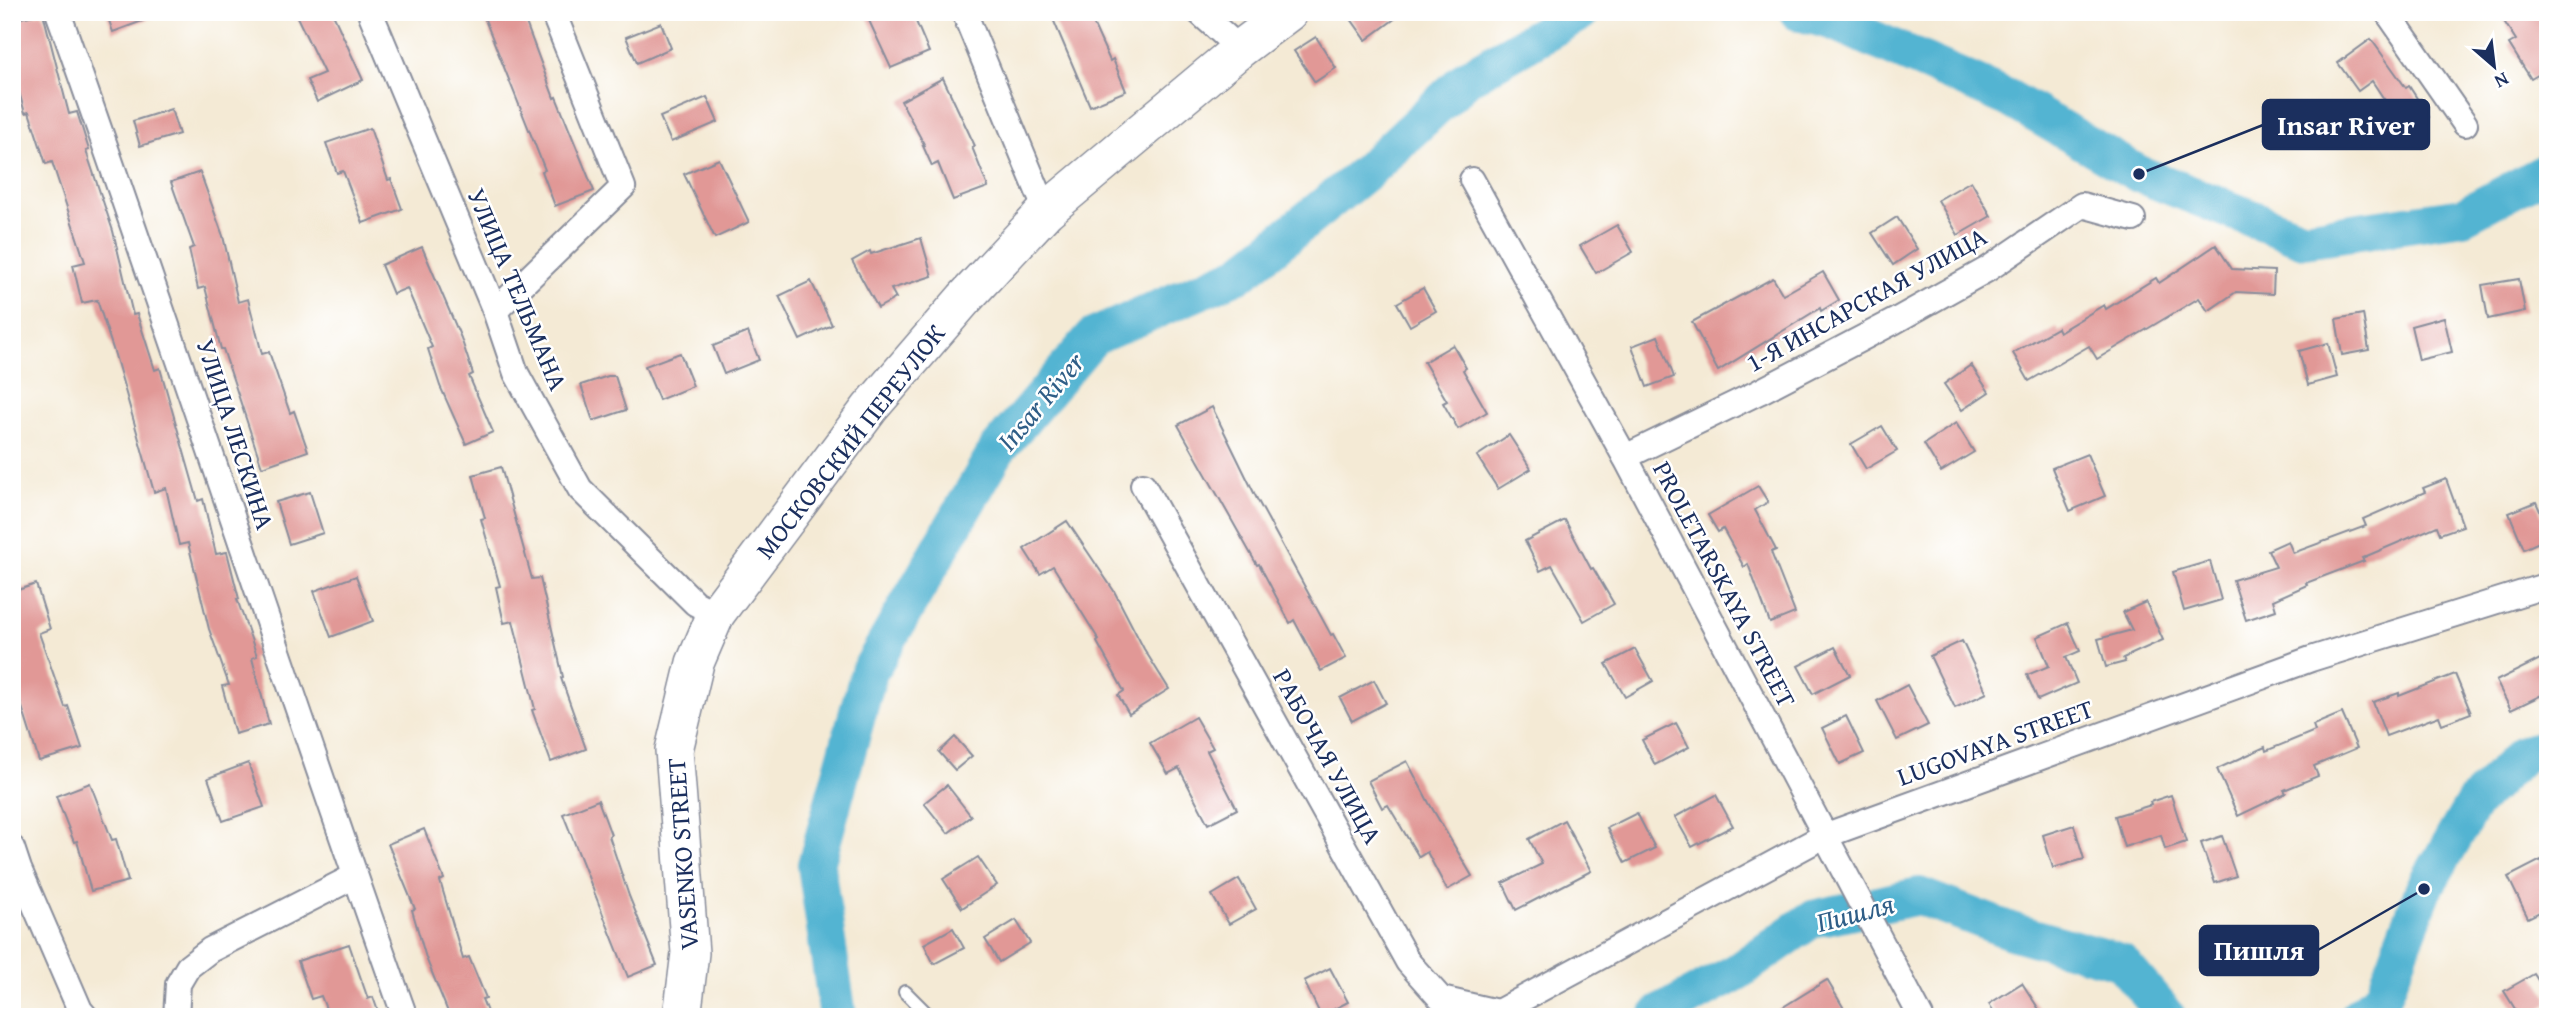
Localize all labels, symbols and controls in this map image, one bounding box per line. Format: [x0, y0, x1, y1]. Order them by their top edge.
north arrow [2458, 32, 2528, 102]
text: N [2490, 66, 2514, 96]
callout: Insar River [2263, 100, 2429, 149]
text: Insar River [2277, 104, 2415, 145]
street label: УЛИЦА ТЕЛЬМАНА [458, 182, 578, 396]
street label: 1-Я ИНСАРСКАЯ УЛИЦА [1738, 216, 1994, 382]
street label: МОСКОВСКИЙ ПЕРЕУЛОК [746, 315, 954, 567]
street label: УЛИЦА ЛЕСКИНА [187, 334, 285, 535]
water label: Insar River [986, 342, 1095, 459]
street label: PROLETARSKAYA STREET [1643, 454, 1807, 715]
street label: РАБОЧАЯ УЛИЦА [1264, 661, 1393, 851]
street label: LUGOVAYA STREET [1891, 688, 2099, 796]
street label: VASENKO STREET [656, 756, 708, 951]
water label: Пишля [1812, 882, 1899, 942]
callout: Пишля [2200, 926, 2318, 975]
text: Пишля [2214, 929, 2304, 970]

